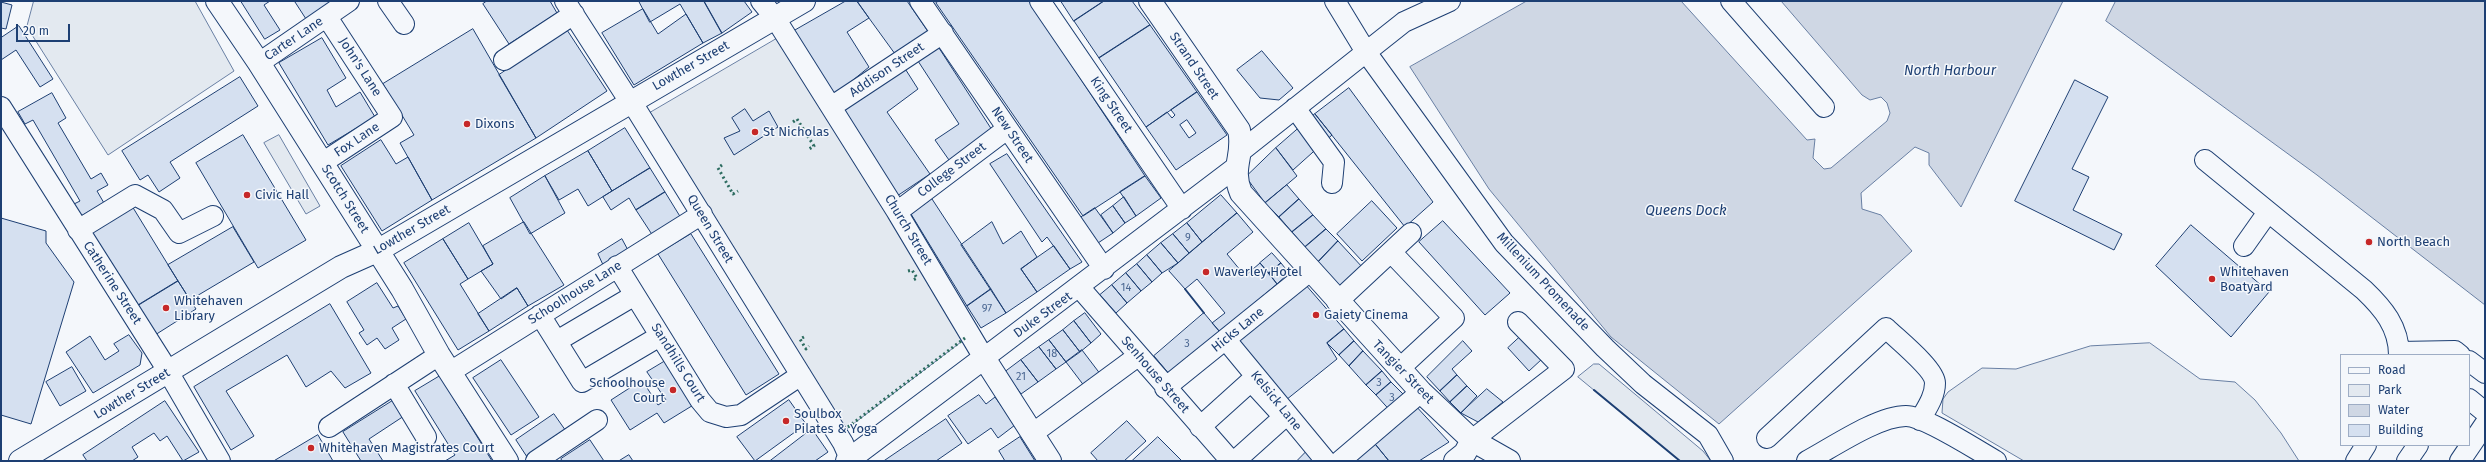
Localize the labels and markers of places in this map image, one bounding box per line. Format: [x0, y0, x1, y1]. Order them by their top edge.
place label: Dixons [475, 116, 515, 132]
marker: Dixons [462, 119, 472, 129]
place label: St Nicholas [763, 124, 829, 140]
marker: St Nicholas [750, 127, 760, 137]
place label: Civic Hall [255, 187, 309, 203]
marker: Civic Hall [242, 190, 252, 200]
place label: North Beach [2377, 234, 2450, 250]
marker: North Beach [2364, 237, 2374, 247]
place label: Waverley Hotel [1214, 264, 1302, 280]
place label: Whitehaven Boatyard [2220, 264, 2289, 295]
marker: Waverley Hotel [1201, 267, 1211, 277]
marker: Whitehaven Boatyard [2207, 274, 2217, 284]
place label: Whitehaven Library [174, 293, 243, 324]
marker: Whitehaven Library [161, 303, 171, 313]
place label: Gaiety Cinema [1324, 307, 1408, 323]
marker: Gaiety Cinema [1311, 310, 1321, 320]
place label: Schoolhouse Court [589, 375, 665, 406]
marker: Schoolhouse Court [668, 385, 678, 395]
place label: Soulbox Pilates & Yoga [794, 406, 878, 437]
marker: Soulbox Pilates & Yoga [781, 416, 791, 426]
place label: Whitehaven Magistrates Court [319, 440, 494, 456]
marker: Whitehaven Magistrates Court [306, 443, 316, 453]

